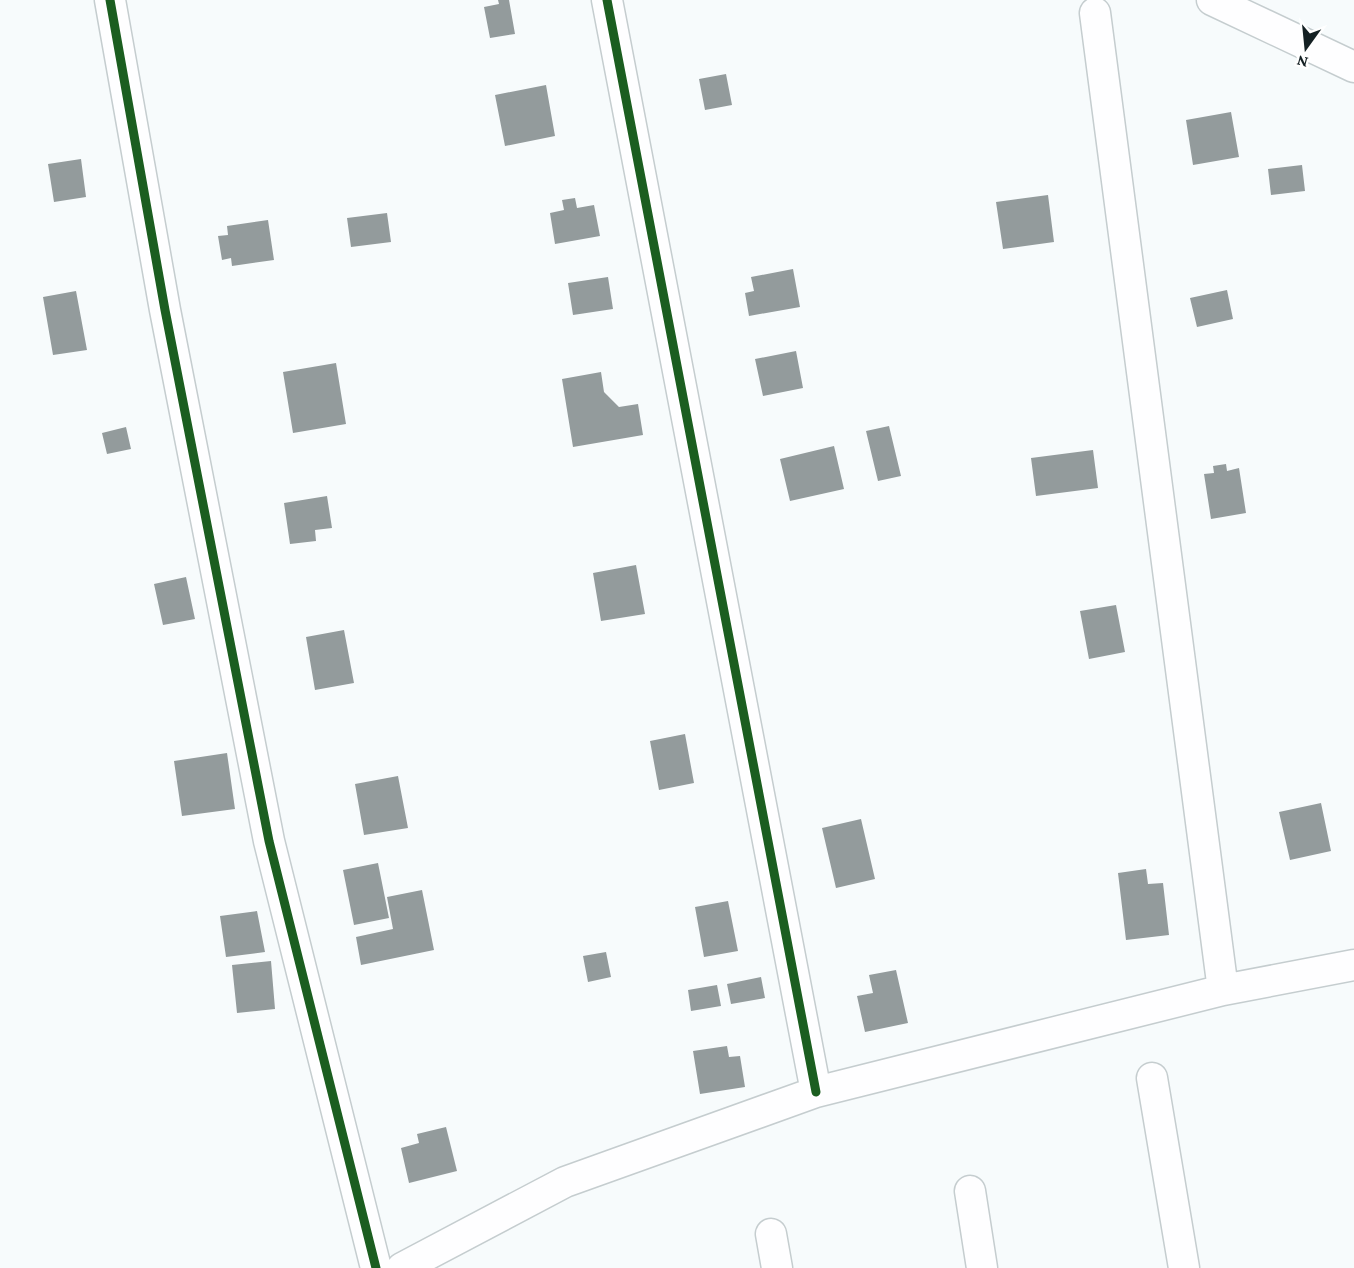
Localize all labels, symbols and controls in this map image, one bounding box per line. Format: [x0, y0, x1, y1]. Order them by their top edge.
north arrow [1276, 18, 1336, 78]
text: N [1295, 52, 1310, 72]

